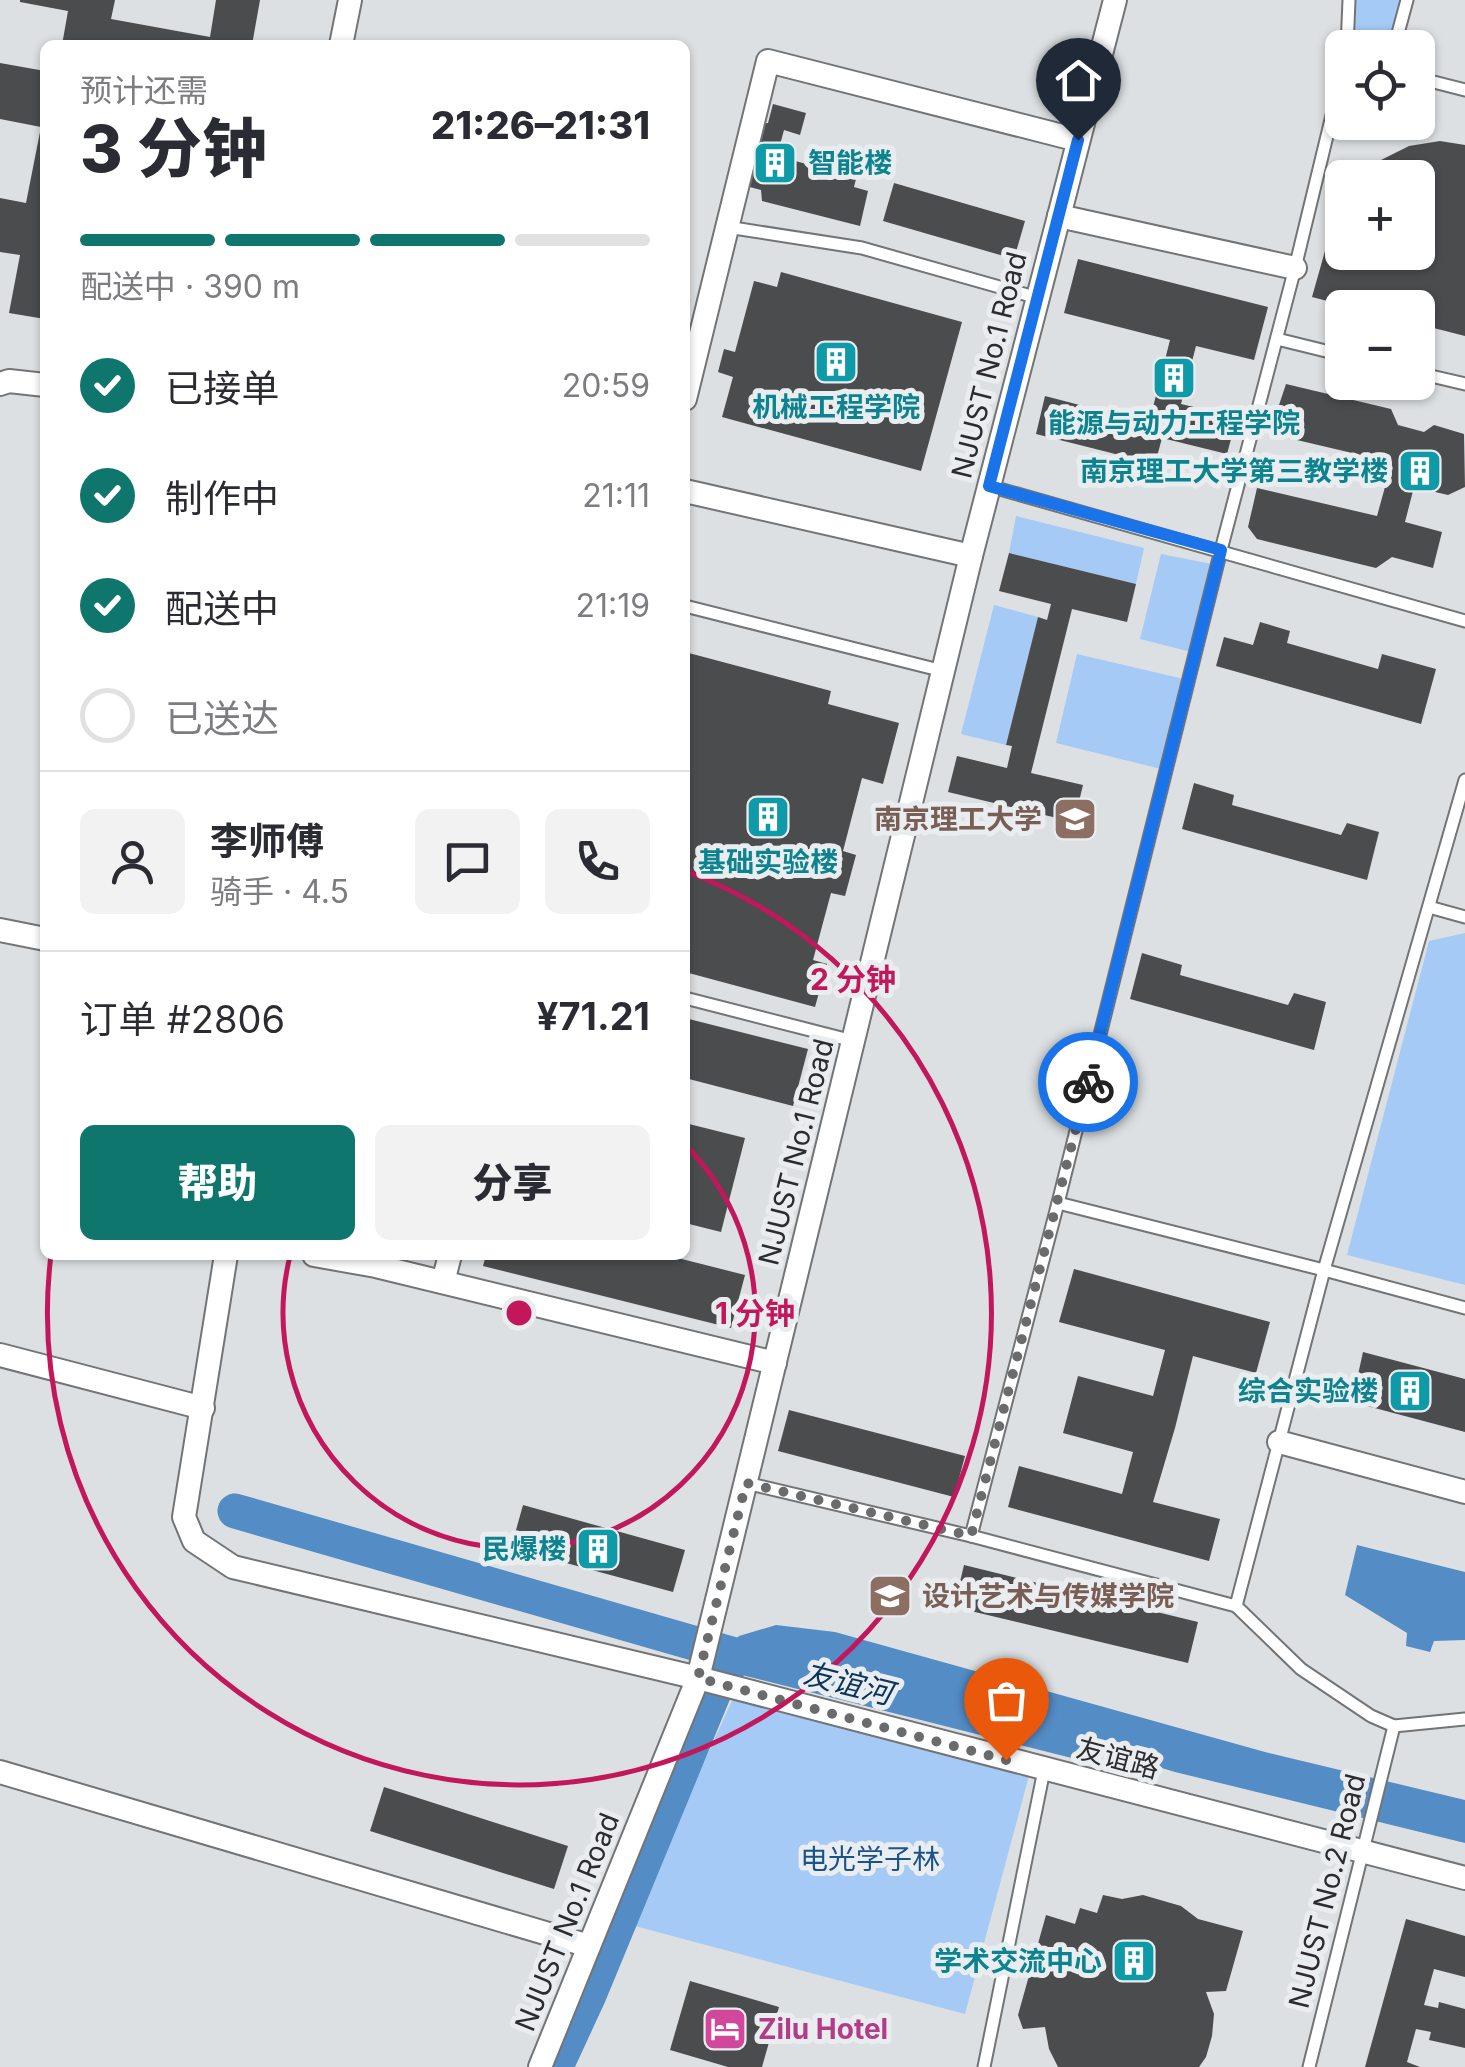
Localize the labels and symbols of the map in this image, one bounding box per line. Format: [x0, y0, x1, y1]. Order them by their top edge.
pin [1036, 38, 1121, 141]
building icon: 智能楼 [752, 140, 798, 186]
place label: 智能楼 [808, 146, 892, 180]
street label: NJUST No.1 Road [944, 248, 1034, 482]
building icon: 机械工程学院 [813, 339, 859, 385]
building icon: 能源与动力工程学院 [1151, 355, 1197, 401]
place label: 机械工程学院 [752, 390, 920, 424]
place label: 能源与动力工程学院 [1048, 406, 1300, 440]
building icon: 南京理工大学第三教学楼 [1397, 448, 1443, 494]
place label: 南京理工大学第三教学楼 [1080, 454, 1388, 488]
building icon: 基础实验楼 [745, 794, 791, 840]
school or university icon: 南京理工大学 [1052, 796, 1098, 842]
place label: 南京理工大学 [874, 802, 1042, 836]
place label: 基础实验楼 [698, 845, 838, 879]
text: 2 分钟 [810, 961, 896, 997]
courier [1038, 1032, 1138, 1132]
street label: NJUST No.1 Road [751, 1035, 841, 1269]
centre of rings [501, 1295, 537, 1331]
text: 1 分钟 [715, 1295, 795, 1331]
building icon: 综合实验楼 [1387, 1368, 1433, 1414]
place label: 综合实验楼 [1238, 1374, 1378, 1408]
building icon: 民爆楼 [575, 1526, 621, 1572]
place label: 民爆楼 [482, 1532, 566, 1566]
school or university icon: 设计艺术与传媒学院 [867, 1573, 913, 1619]
place label: 设计艺术与传媒学院 [922, 1579, 1174, 1613]
water label: 友谊河 [800, 1655, 901, 1713]
pin [964, 1658, 1049, 1761]
street label: 友谊路 [1073, 1731, 1163, 1785]
street label: NJUST No.2 Road [1281, 1770, 1373, 2012]
street label: NJUST No.1 Road [508, 1808, 626, 2036]
park label: 电光学子林 [800, 1842, 940, 1876]
building icon: 学术交流中心 [1111, 1938, 1157, 1984]
place label: 学术交流中心 [934, 1944, 1102, 1978]
hotel icon: Zilu Hotel [702, 2006, 748, 2052]
place label: Zilu Hotel [758, 2012, 888, 2046]

